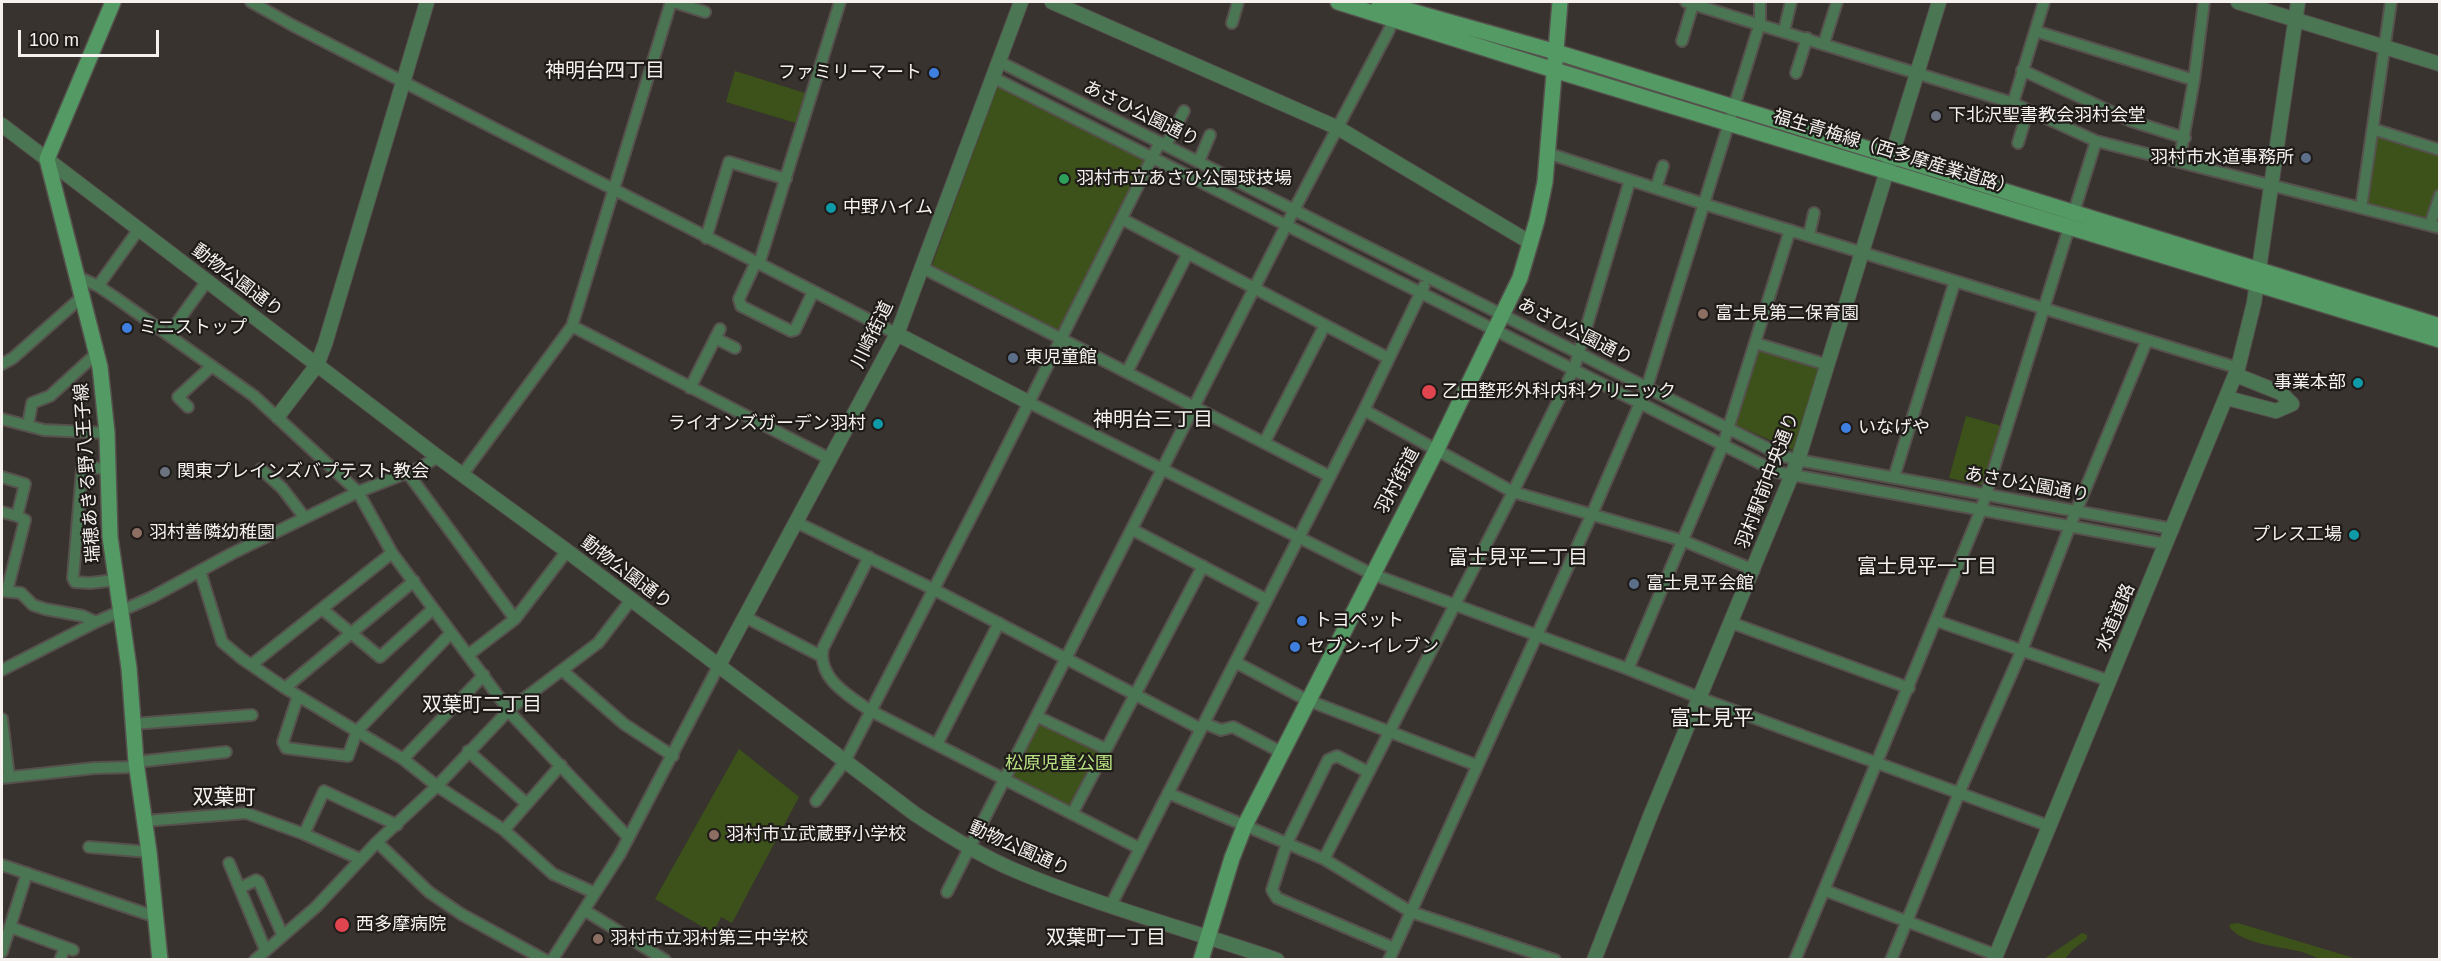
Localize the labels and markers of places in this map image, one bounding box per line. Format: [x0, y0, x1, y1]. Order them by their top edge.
place label: ファミリーマート [778, 62, 922, 84]
marker: ファミリーマート [927, 66, 941, 80]
place label: 下北沢聖書教会羽村会堂 [1948, 105, 2146, 127]
marker: 下北沢聖書教会羽村会堂 [1929, 109, 1943, 123]
place label: 羽村市水道事務所 [2150, 147, 2294, 169]
marker: 羽村市水道事務所 [2299, 151, 2313, 165]
place label: 羽村市立あさひ公園球技場 [1076, 168, 1292, 190]
marker: 羽村市立あさひ公園球技場 [1057, 172, 1071, 186]
place label: 中野ハイム [843, 197, 933, 219]
marker: 中野ハイム [824, 201, 838, 215]
place label: 富士見第二保育園 [1715, 303, 1859, 325]
marker: 富士見第二保育園 [1696, 307, 1710, 321]
place label: ミニストップ [139, 317, 247, 339]
marker: ミニストップ [120, 321, 134, 335]
place label: 東児童館 [1025, 347, 1097, 369]
marker: 東児童館 [1006, 351, 1020, 365]
place label: 事業本部 [2274, 372, 2346, 394]
marker: 事業本部 [2351, 376, 2365, 390]
place label: 乙田整形外科内科クリニック [1442, 381, 1676, 403]
marker: 乙田整形外科内科クリニック [1420, 383, 1438, 401]
place label: ライオンズガーデン羽村 [668, 413, 866, 435]
marker: ライオンズガーデン羽村 [871, 417, 885, 431]
place label: いなげや [1858, 417, 1930, 439]
marker: いなげや [1839, 421, 1853, 435]
place label: 関東プレインズバプテスト教会 [177, 461, 429, 483]
marker: 関東プレインズバプテスト教会 [158, 465, 172, 479]
place label: 羽村善隣幼稚園 [149, 522, 275, 544]
place label: プレス工場 [2252, 524, 2342, 546]
marker: 羽村善隣幼稚園 [130, 526, 144, 540]
marker: プレス工場 [2347, 528, 2361, 542]
place label: 富士見平会館 [1646, 573, 1754, 595]
marker: 富士見平会館 [1627, 577, 1641, 591]
place label: トヨペット [1314, 610, 1404, 632]
marker: トヨペット [1295, 614, 1309, 628]
place label: セブン-イレブン [1307, 636, 1439, 658]
marker: セブン-イレブン [1288, 640, 1302, 654]
place label: 羽村市立武蔵野小学校 [726, 824, 906, 846]
marker: 羽村市立武蔵野小学校 [707, 828, 721, 842]
place label: 西多摩病院 [356, 914, 446, 936]
marker: 西多摩病院 [333, 916, 351, 934]
place label: 羽村市立羽村第三中学校 [610, 928, 808, 950]
marker: 羽村市立羽村第三中学校 [591, 932, 605, 946]

